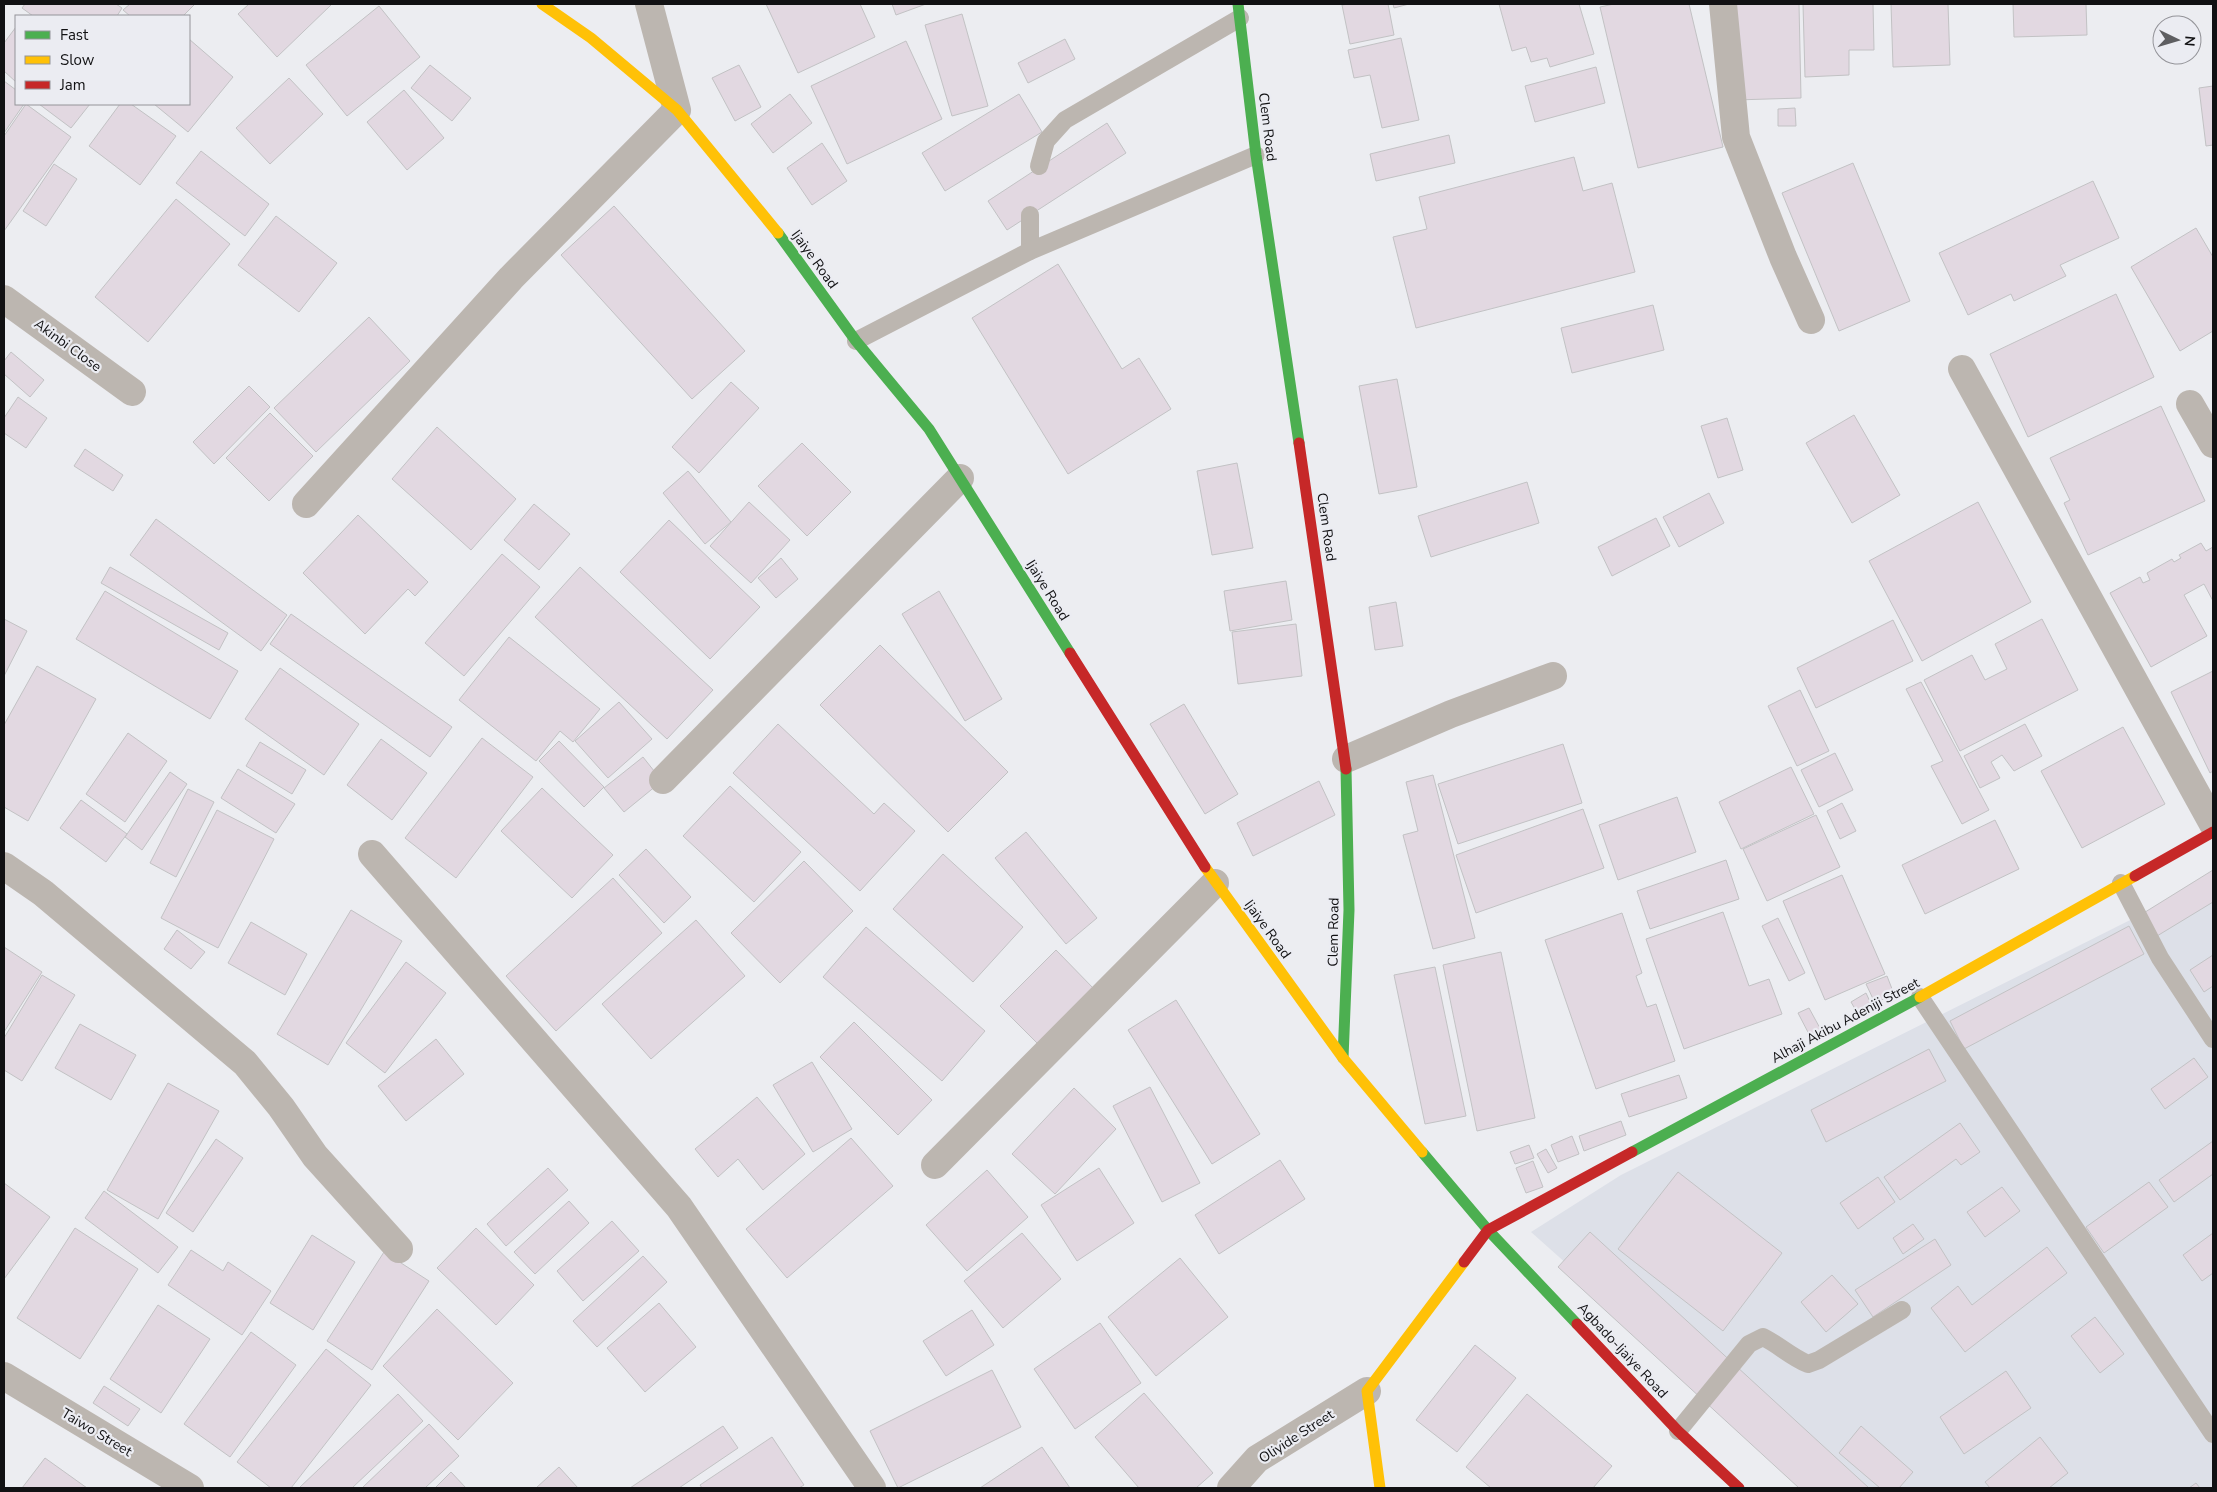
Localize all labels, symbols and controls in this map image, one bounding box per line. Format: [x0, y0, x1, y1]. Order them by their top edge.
legend [15, 15, 190, 105]
north arrow [2152, 15, 2202, 65]
text: Fast [60, 25, 89, 45]
text: N [2180, 35, 2199, 47]
text: Slow [60, 50, 95, 70]
text: Jam [59, 75, 86, 95]
street label: Clem Road [1254, 92, 1281, 163]
street label: Ijaiye Road [787, 226, 842, 292]
street label: Akinbi Close [30, 315, 105, 376]
street label: Clem Road [1312, 492, 1341, 563]
street label: Ijaiye Road [1021, 556, 1074, 624]
street label: Ijaiye Road [1240, 896, 1295, 962]
street label: Clem Road [1323, 897, 1344, 967]
street label: Alhaji Akibu Adeniji Street [1768, 973, 1923, 1068]
street label: Agbado-Ijaiye Road [1573, 1298, 1672, 1402]
street label: Taiwo Street [58, 1404, 136, 1461]
street label: Oliyide Street [1255, 1405, 1338, 1468]

